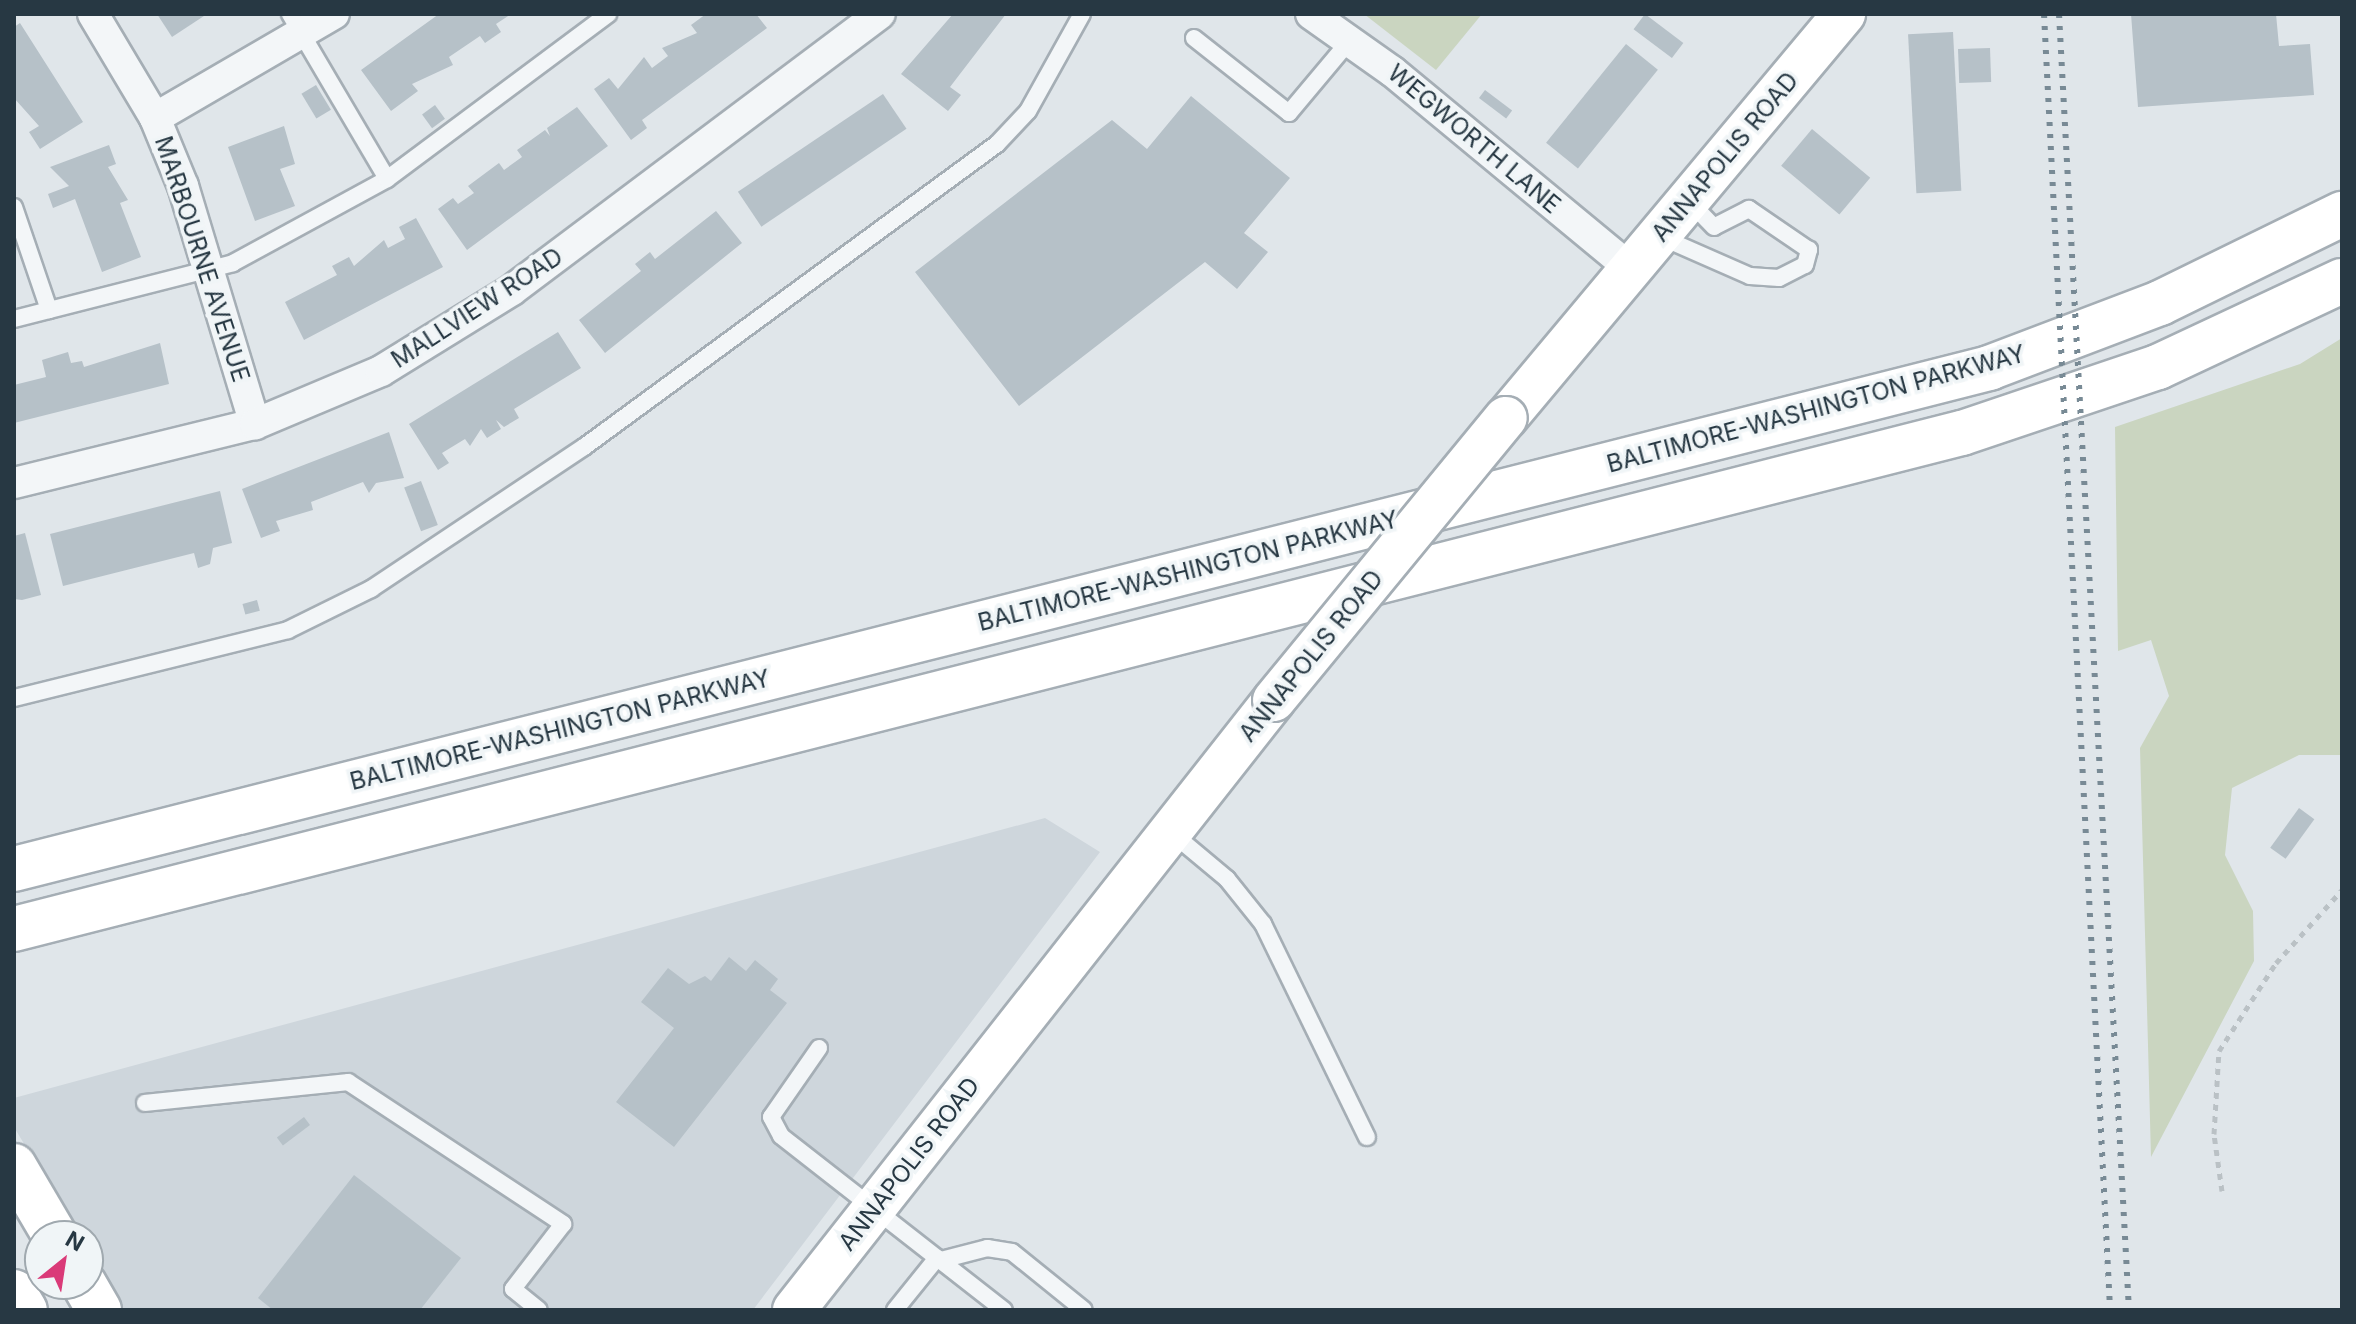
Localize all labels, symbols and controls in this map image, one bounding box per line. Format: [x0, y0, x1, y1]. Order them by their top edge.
street label: WEGWORTH LANE [1382, 59, 1566, 219]
street label: ANNAPOLIS ROAD [1646, 67, 1804, 247]
street label: MARBOURNE AVENUE [149, 133, 255, 385]
street label: MALLVIEW ROAD [386, 242, 568, 374]
street label: BALTIMORE-WASHINGTON PARKWAY [1604, 339, 2028, 479]
street label: BALTIMORE-WASHINGTON PARKWAY [975, 505, 1401, 637]
street label: ANNAPOLIS ROAD [1233, 565, 1389, 747]
street label: BALTIMORE-WASHINGTON PARKWAY [347, 664, 773, 796]
street label: ANNAPOLIS ROAD [832, 1072, 986, 1256]
north arrow [24, 1220, 104, 1300]
text: N [61, 1225, 89, 1256]

